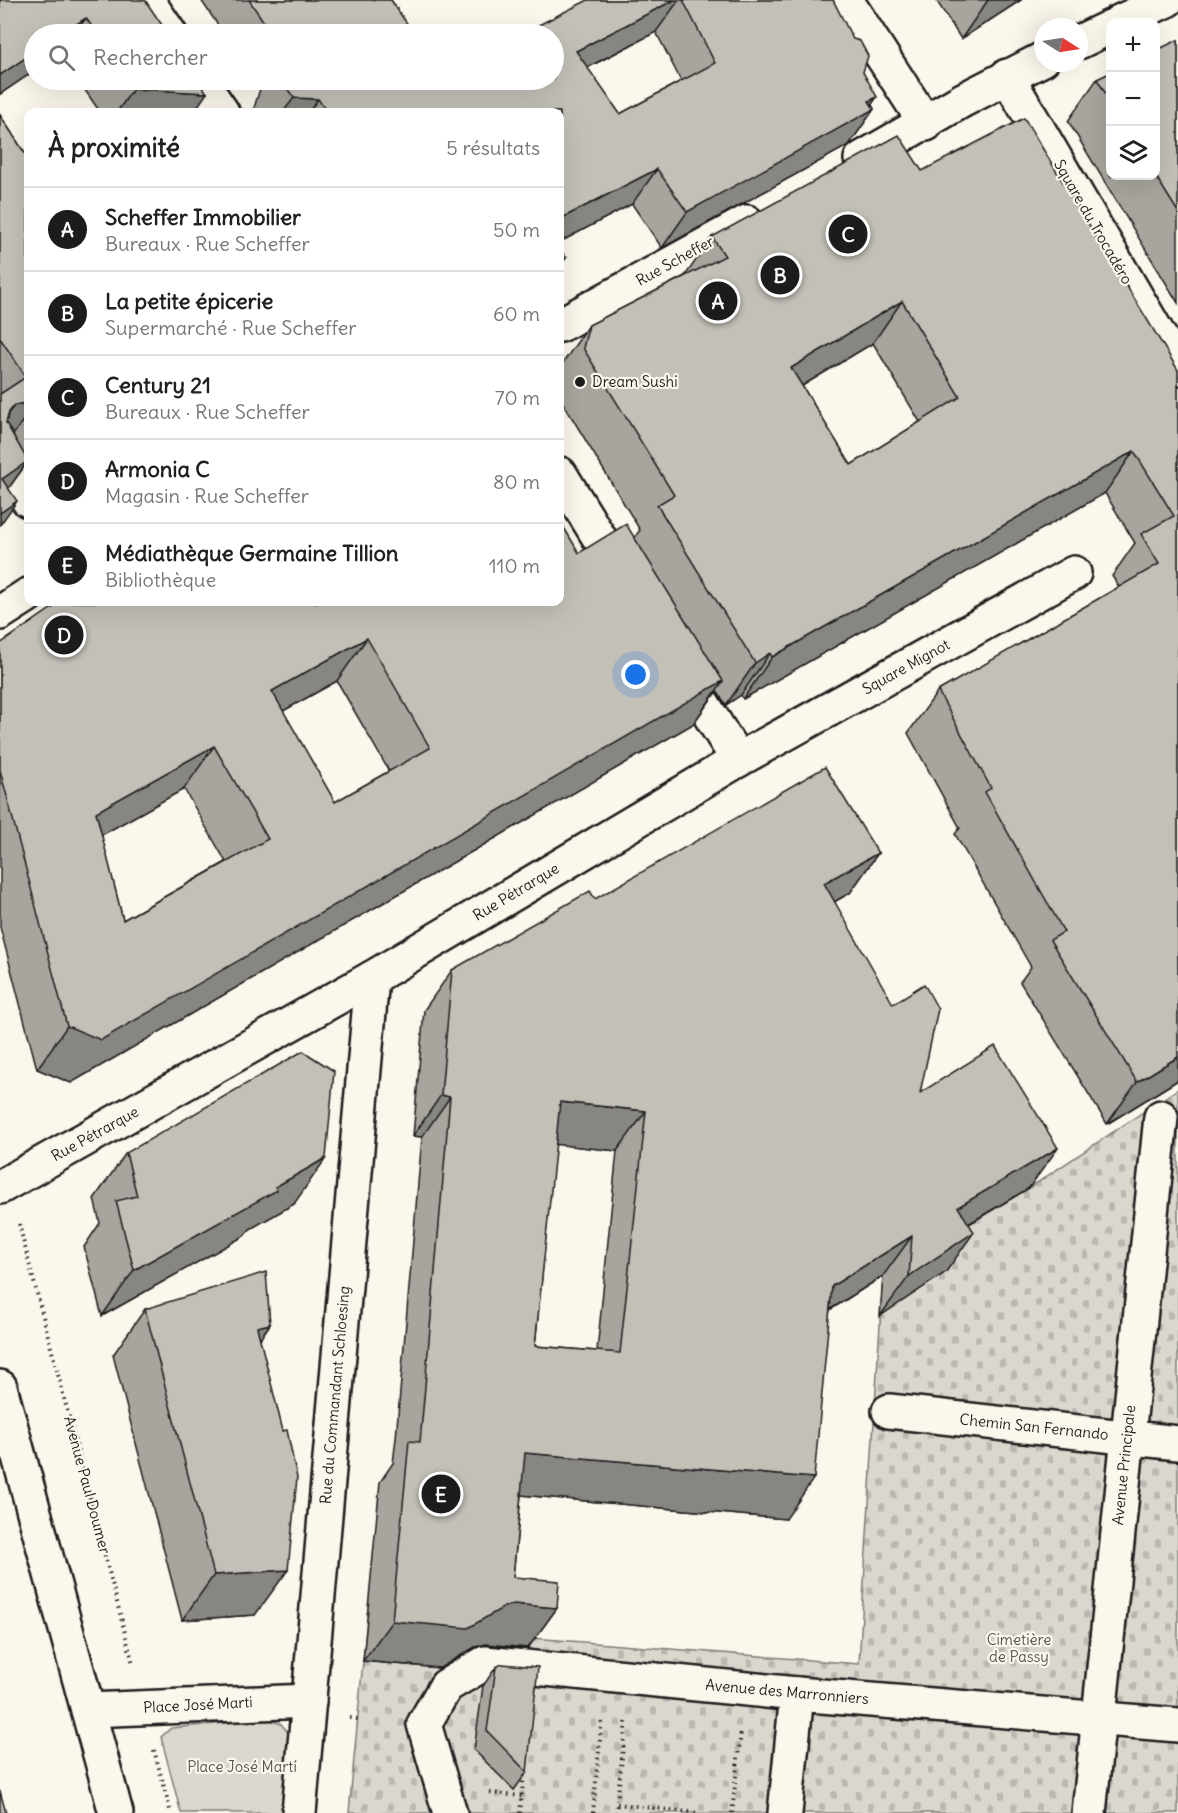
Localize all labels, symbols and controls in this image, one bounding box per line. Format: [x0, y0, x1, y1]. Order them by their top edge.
north arrow [1034, 18, 1088, 72]
map controls [1106, 18, 1160, 180]
button: + [1106, 18, 1160, 72]
search box [24, 24, 564, 90]
icon: search [45, 41, 78, 74]
text: Rechercher [93, 43, 208, 71]
button: − [1106, 72, 1160, 126]
button: layers [1106, 126, 1160, 180]
text: À proximité [48, 131, 180, 164]
text: 5 résultats [446, 135, 540, 160]
street label: Square du Trocadéro [1050, 156, 1137, 288]
text: Scheffer Immobilier [105, 203, 301, 231]
pin: C [828, 212, 868, 256]
text: A [61, 217, 74, 242]
text: 50 m [493, 217, 540, 242]
text: Bureaux · Rue Scheffer [105, 231, 310, 256]
street label: Rue Scheffer [632, 231, 717, 290]
pin: B [760, 252, 800, 298]
pin: A [698, 278, 738, 324]
text: La petite épicerie [105, 287, 273, 315]
text: B [61, 301, 74, 326]
text: 60 m [493, 301, 540, 326]
text: Supermarché · Rue Scheffer [105, 315, 356, 340]
text: Century 21 [105, 371, 211, 399]
place label: Dream Sushi [592, 372, 678, 391]
marker: Dream Sushi [573, 375, 587, 389]
text: C [61, 385, 74, 410]
text: 70 m [495, 385, 540, 410]
text: Bureaux · Rue Scheffer [105, 399, 310, 424]
text: Armonia C [105, 455, 210, 483]
text: D [60, 469, 75, 494]
text: 80 m [493, 469, 540, 494]
text: Magasin · Rue Scheffer [105, 483, 309, 508]
text: Médiathèque Germaine Tillion [105, 539, 399, 567]
text: E [62, 553, 73, 578]
text: 110 m [489, 553, 540, 578]
text: Bibliothèque [105, 567, 216, 592]
pin: D [44, 612, 84, 658]
street label: Square Mignot [859, 635, 953, 698]
your location [621, 660, 650, 689]
street label: Rue Pétrarque [469, 858, 562, 925]
street label: Rue Pétrarque [48, 1102, 142, 1165]
street label: Rue du Commandant Schloesing [315, 1285, 354, 1505]
street label: Avenue Principale [1108, 1404, 1139, 1526]
street label: Chemin San Fernando [959, 1409, 1109, 1444]
street label: Avenue Paul Doumer [60, 1414, 115, 1556]
pin: E [422, 1472, 460, 1516]
park label: Cimetière de Passy [987, 1630, 1051, 1666]
street label: Avenue des Marronniers [705, 1675, 870, 1708]
street label: Place José Marti [143, 1692, 253, 1717]
park label: Place José Martí [187, 1757, 297, 1776]

